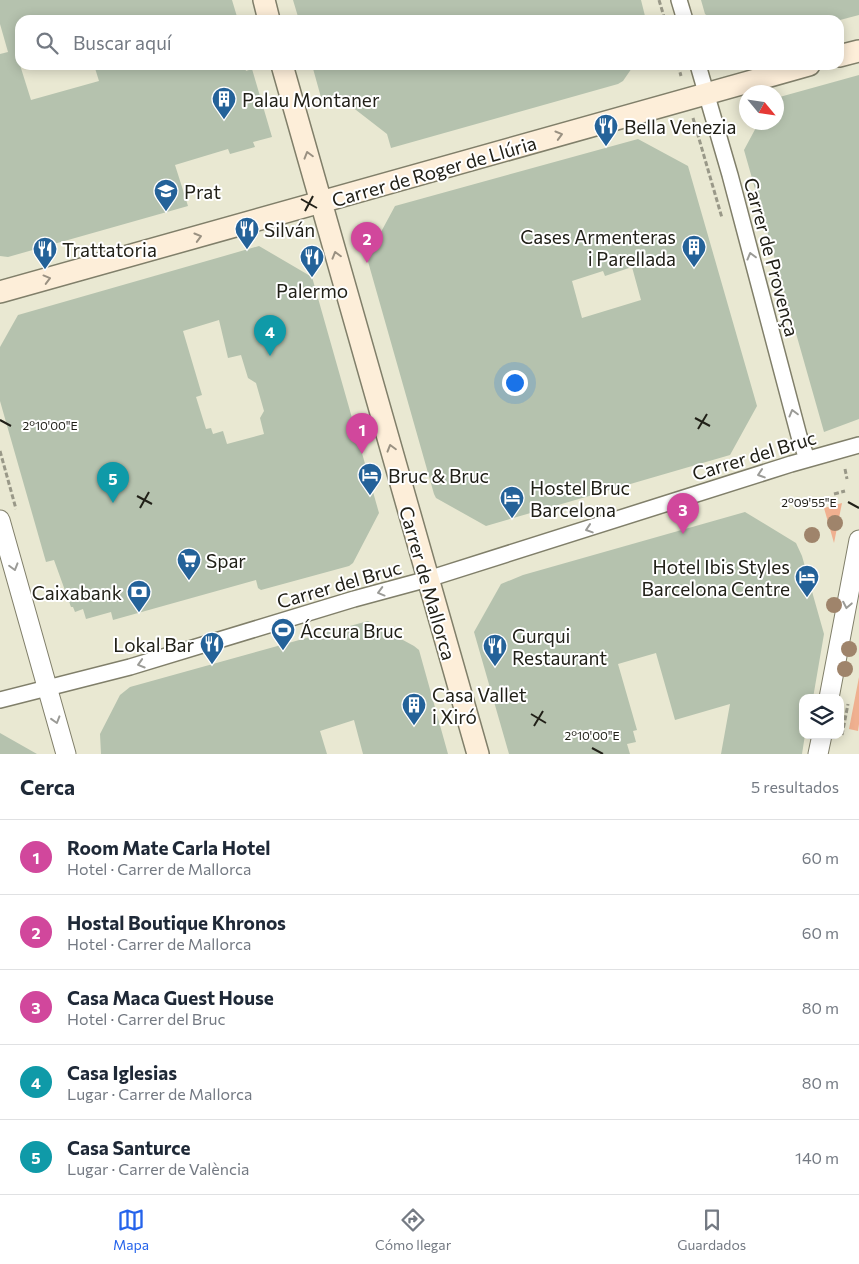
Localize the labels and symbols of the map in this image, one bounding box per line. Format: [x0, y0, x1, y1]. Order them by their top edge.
north arrow [739, 85, 784, 130]
building icon: Palau Montaner [211, 86, 237, 120]
place label: Palau Montaner [242, 88, 380, 111]
restaurant icon: Bella Venezia [593, 113, 619, 147]
place label: Bella Venezia [624, 115, 736, 138]
street label: Carrer de Roger de Llúria [329, 131, 539, 211]
one-way arrow [555, 131, 563, 141]
one-way arrow [303, 152, 313, 160]
street label: Carrer de Provença [740, 175, 804, 339]
school or university icon: Prat [153, 178, 179, 212]
place label: Prat [184, 180, 221, 203]
restaurant icon: Silván [234, 216, 260, 250]
place label: Silván [264, 218, 315, 241]
pin: 2 [351, 222, 383, 263]
place label: Cases Armenteras i Parellada [520, 225, 676, 270]
one-way arrow [194, 232, 203, 243]
building icon: Cases Armenteras i Parellada [681, 234, 707, 268]
restaurant icon: Trattatoria [32, 236, 58, 270]
place label: Trattatoria [62, 238, 157, 261]
restaurant icon: Palermo [299, 244, 325, 278]
one-way arrow [331, 251, 342, 259]
one-way arrow [747, 252, 757, 260]
one-way arrow [42, 275, 51, 285]
place label: Palermo [276, 279, 348, 302]
pin: 4 [254, 315, 286, 356]
your location [502, 370, 528, 396]
one-way arrow [788, 409, 798, 417]
pin: 1 [346, 413, 378, 454]
text: 2°10'00"E [22, 418, 78, 432]
street label: Carrer del Bruc [689, 425, 819, 485]
one-way arrow [386, 444, 396, 453]
pin: 5 [97, 462, 129, 503]
hotel icon: Bruc & Bruc [357, 462, 383, 496]
place label: Bruc & Bruc [388, 464, 489, 487]
one-way arrow [757, 468, 765, 478]
place label: Hostel Bruc Barcelona [530, 476, 630, 521]
hotel icon: Hostel Bruc Barcelona [499, 485, 525, 519]
pin: 3 [667, 493, 699, 534]
text: 2°09'55"E [781, 495, 837, 509]
street label: Carrer de Mallorca [395, 503, 461, 663]
one-way arrow [585, 523, 594, 533]
supermarket icon: Spar [176, 547, 202, 581]
place label: Spar [206, 549, 246, 572]
street label: Carrer del Bruc [274, 555, 404, 613]
place label: Hotel Ibis Styles Barcelona Centre [641, 555, 790, 600]
one-way arrow [8, 562, 18, 571]
hotel icon: Hotel Ibis Styles Barcelona Centre [794, 564, 820, 598]
bank icon: Caixabank [126, 579, 152, 613]
place label: Caixabank [32, 581, 122, 604]
one-way arrow [377, 586, 385, 596]
one-way arrow [842, 601, 852, 609]
sports icon: Áccura Bruc [270, 617, 296, 651]
place label: Áccura Bruc [300, 619, 403, 642]
place label: Gurqui Restaurant [512, 624, 607, 669]
restaurant icon: Lokal Bar [199, 631, 225, 665]
place label: Lokal Bar [113, 633, 194, 656]
restaurant icon: Gurqui Restaurant [482, 633, 508, 667]
one-way arrow [138, 658, 146, 668]
place label: Casa Vallet i Xiró [432, 683, 527, 728]
building icon: Casa Vallet i Xiró [401, 692, 427, 726]
one-way arrow [50, 716, 60, 724]
text: 2°10'00"E [564, 728, 620, 742]

